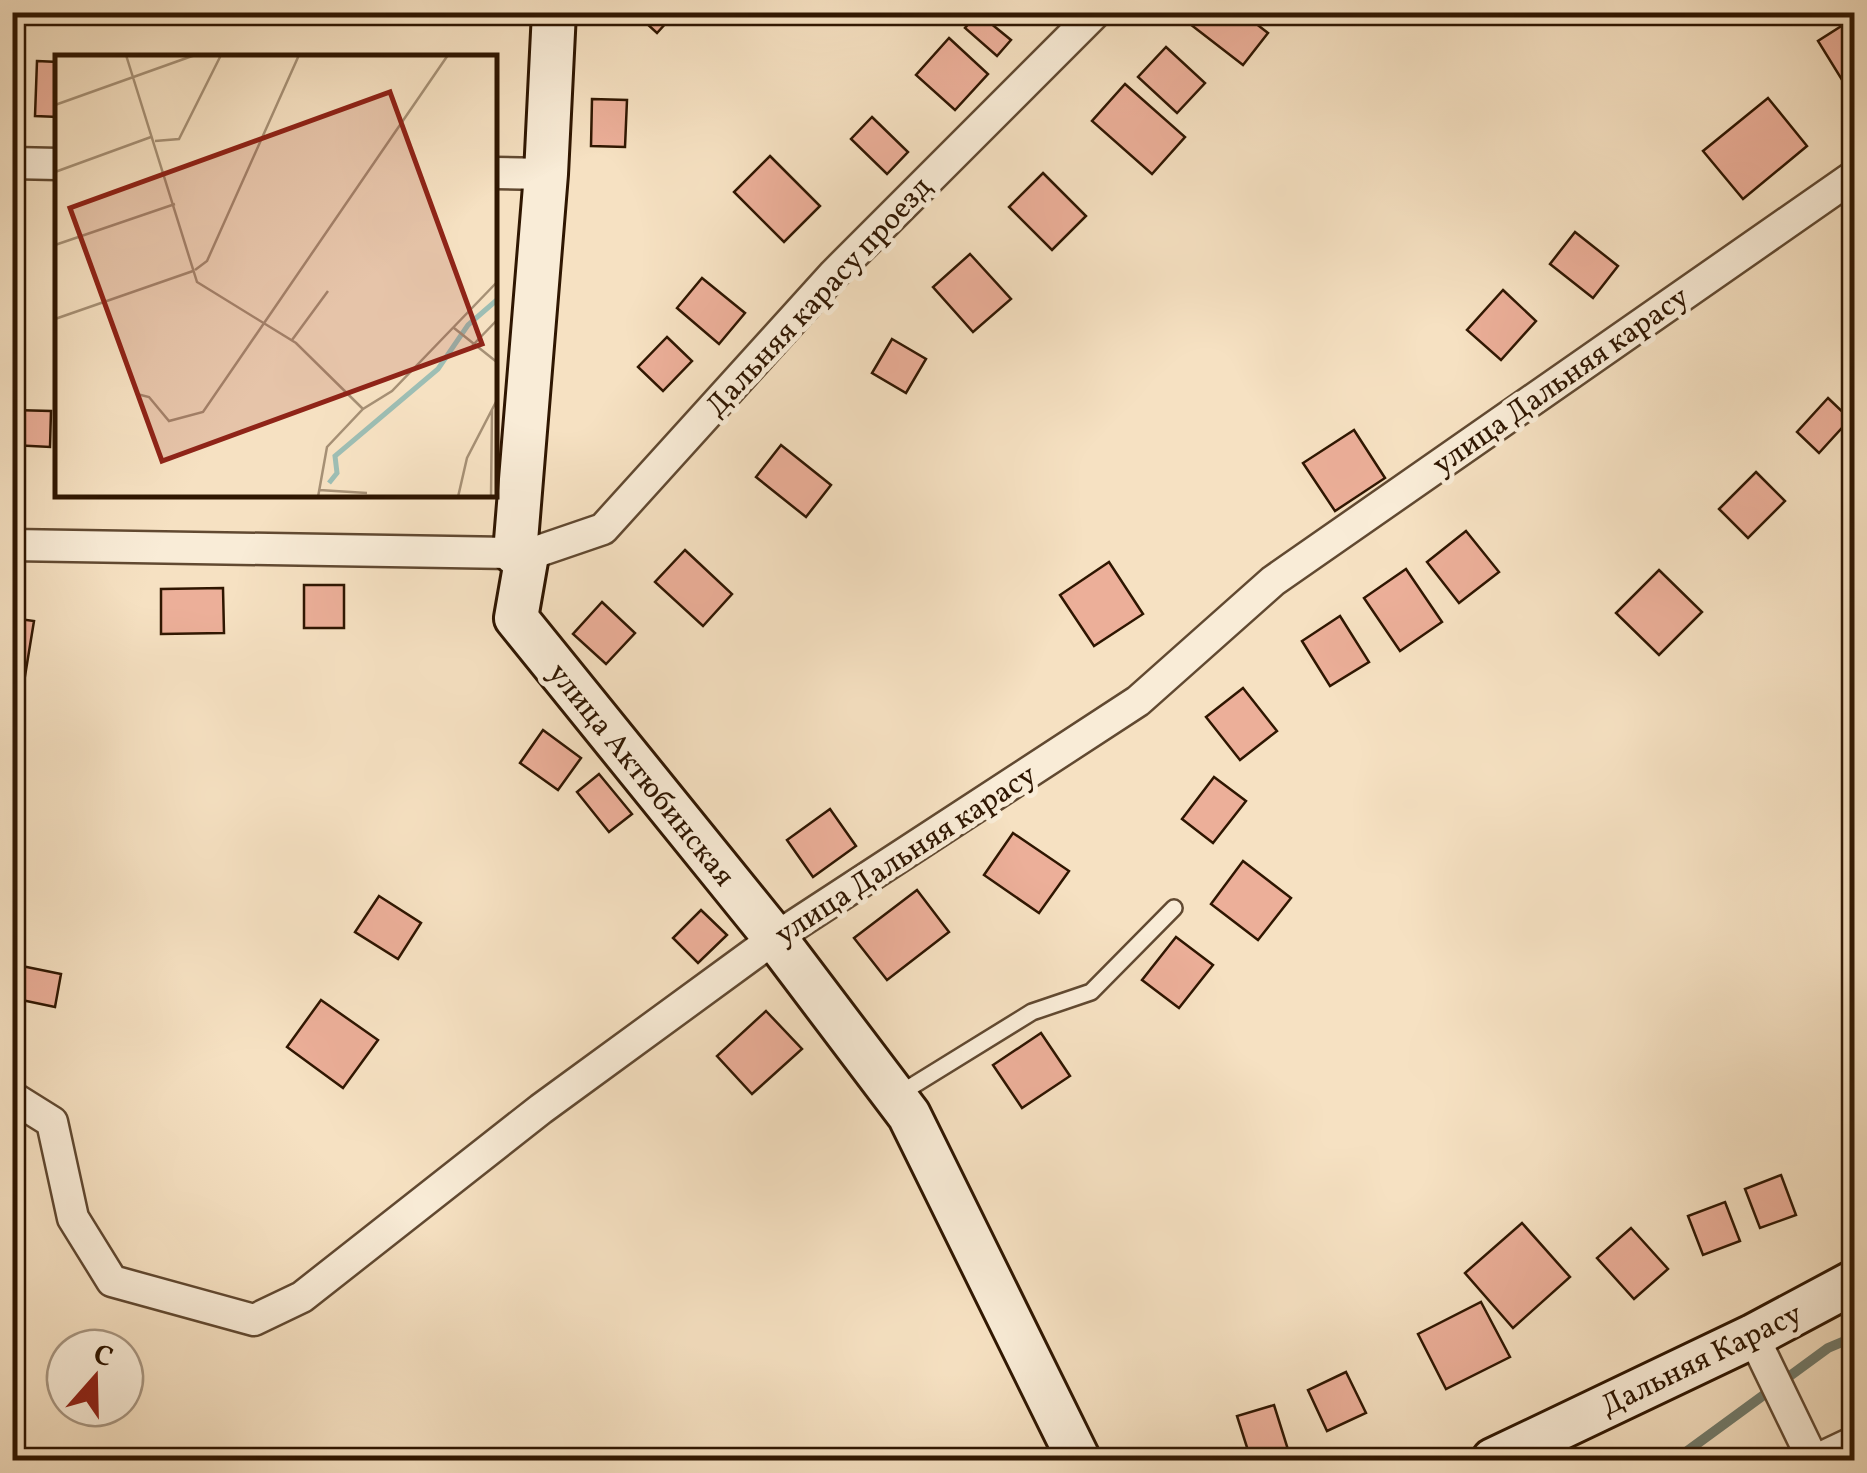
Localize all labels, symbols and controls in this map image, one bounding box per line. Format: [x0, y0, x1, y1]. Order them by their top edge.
inset map [55, 55, 498, 498]
street label: Дальняя карасу проезд [697, 168, 942, 427]
street label: улица Дальняя карасу [1424, 277, 1698, 486]
street label: улица Актюбинская [537, 655, 744, 896]
street label: улица Дальняя карасу [767, 755, 1045, 956]
street label: Дальняя Карасу [1594, 1294, 1810, 1428]
north arrow [45, 1328, 145, 1428]
text: С [88, 1335, 118, 1378]

